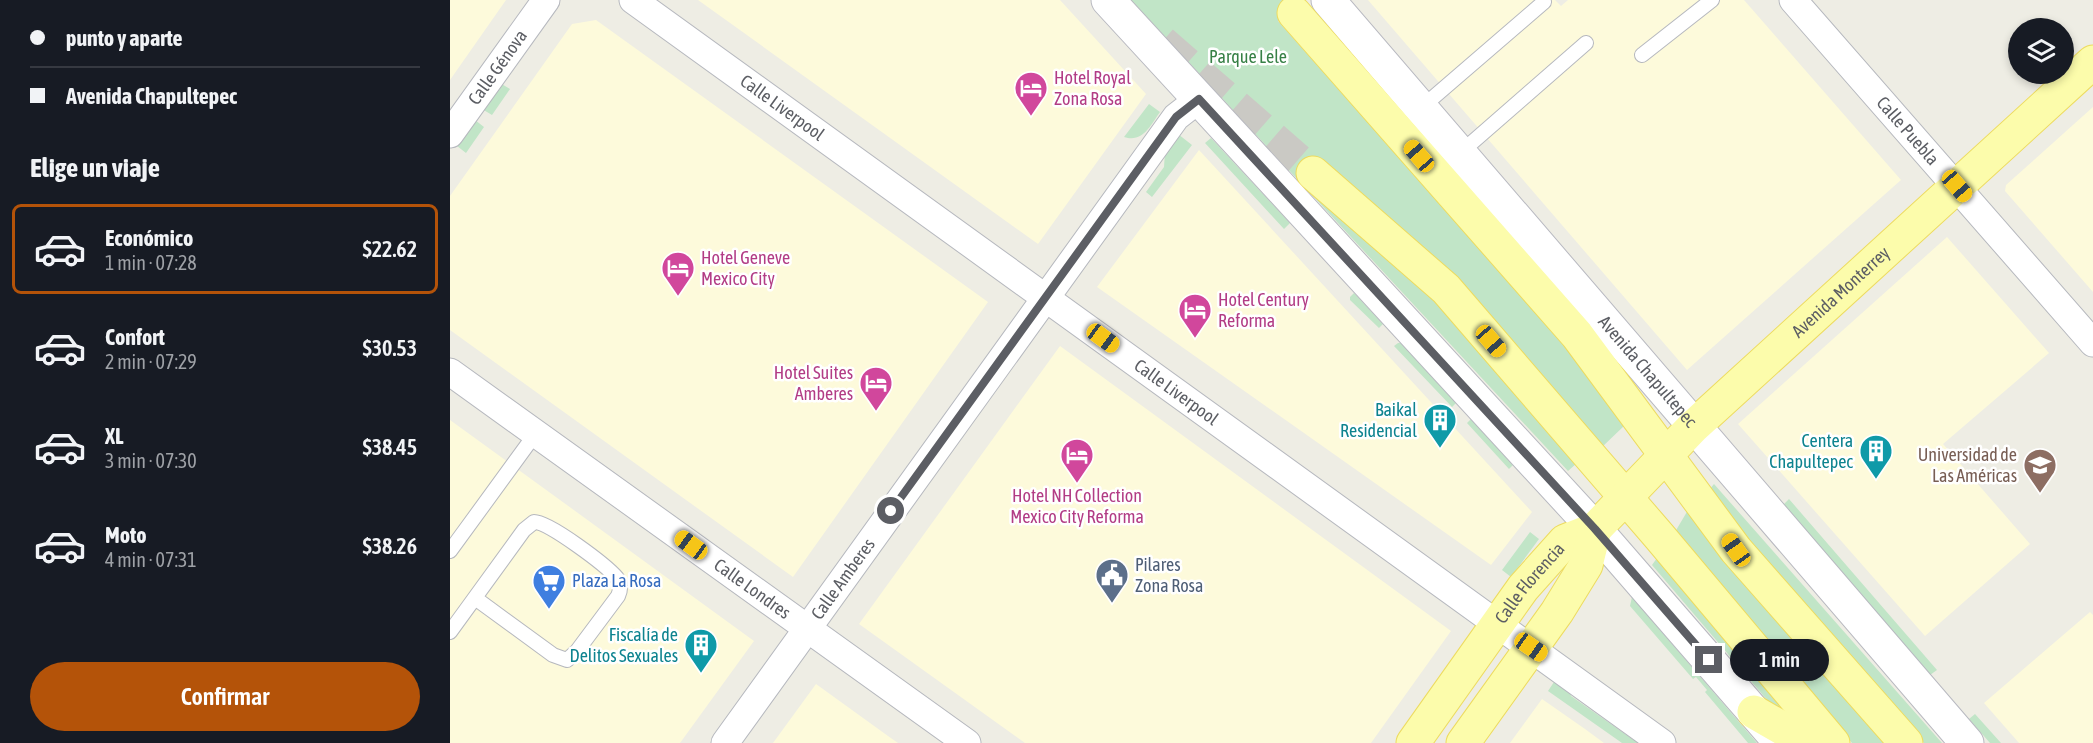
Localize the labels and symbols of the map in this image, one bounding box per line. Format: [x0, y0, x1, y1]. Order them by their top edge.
street label: Calle Génova [464, 26, 531, 108]
park label: Parque Lele [1209, 46, 1287, 67]
place label: Hotel Royal Zona Rosa [1054, 67, 1131, 109]
street label: Calle Liverpool [736, 70, 829, 145]
hotel icon: Hotel Royal Zona Rosa [1013, 70, 1049, 117]
street label: Calle Puebla [1872, 92, 1943, 169]
car [1400, 137, 1438, 175]
car [1938, 167, 1976, 205]
street label: Avenida Monterrey [1787, 242, 1894, 342]
place label: Hotel Geneve Mexico City [701, 247, 790, 289]
hotel icon: Hotel Geneve Mexico City [660, 250, 696, 297]
place label: Hotel Century Reforma [1218, 289, 1309, 331]
hotel icon: Hotel Century Reforma [1177, 292, 1213, 339]
street label: Avenida Chapultepec [1594, 311, 1702, 431]
car [1083, 320, 1123, 356]
car [1472, 322, 1510, 360]
street label: Calle Liverpool [1130, 354, 1223, 429]
place label: Hotel Suites Amberes [774, 362, 853, 404]
hotel icon: Hotel Suites Amberes [858, 365, 894, 412]
place label: Baikal Residencial [1340, 399, 1417, 441]
building icon: Baikal Residencial [1422, 402, 1458, 449]
place label: Centera Chapultepec [1769, 430, 1853, 472]
building icon: Centera Chapultepec [1858, 433, 1894, 480]
hotel icon: Hotel NH Collection Mexico City Reforma [1059, 437, 1095, 484]
place label: Universidad de Las Américas [1918, 444, 2017, 486]
school or university icon: Universidad de Las Américas [2022, 447, 2058, 494]
place label: Hotel NH Collection Mexico City Reforma [1010, 485, 1144, 527]
route start [877, 497, 904, 524]
car [671, 527, 711, 563]
car [1718, 530, 1754, 570]
street label: Calle Amberes [806, 534, 879, 623]
street label: Calle Florencia [1490, 538, 1568, 627]
street label: Calle Londres [710, 554, 795, 623]
place label: Pilares Zona Rosa [1135, 554, 1203, 596]
public building icon: Pilares Zona Rosa [1094, 557, 1130, 604]
supermarket icon: Plaza La Rosa [531, 563, 567, 610]
place label: Plaza La Rosa [572, 570, 661, 591]
place label: Fiscalía de Delitos Sexuales [570, 624, 678, 666]
building icon: Fiscalía de Delitos Sexuales [683, 627, 719, 674]
car [1511, 629, 1551, 665]
callout: 1 min [1730, 639, 1829, 681]
route end [1695, 646, 1722, 673]

